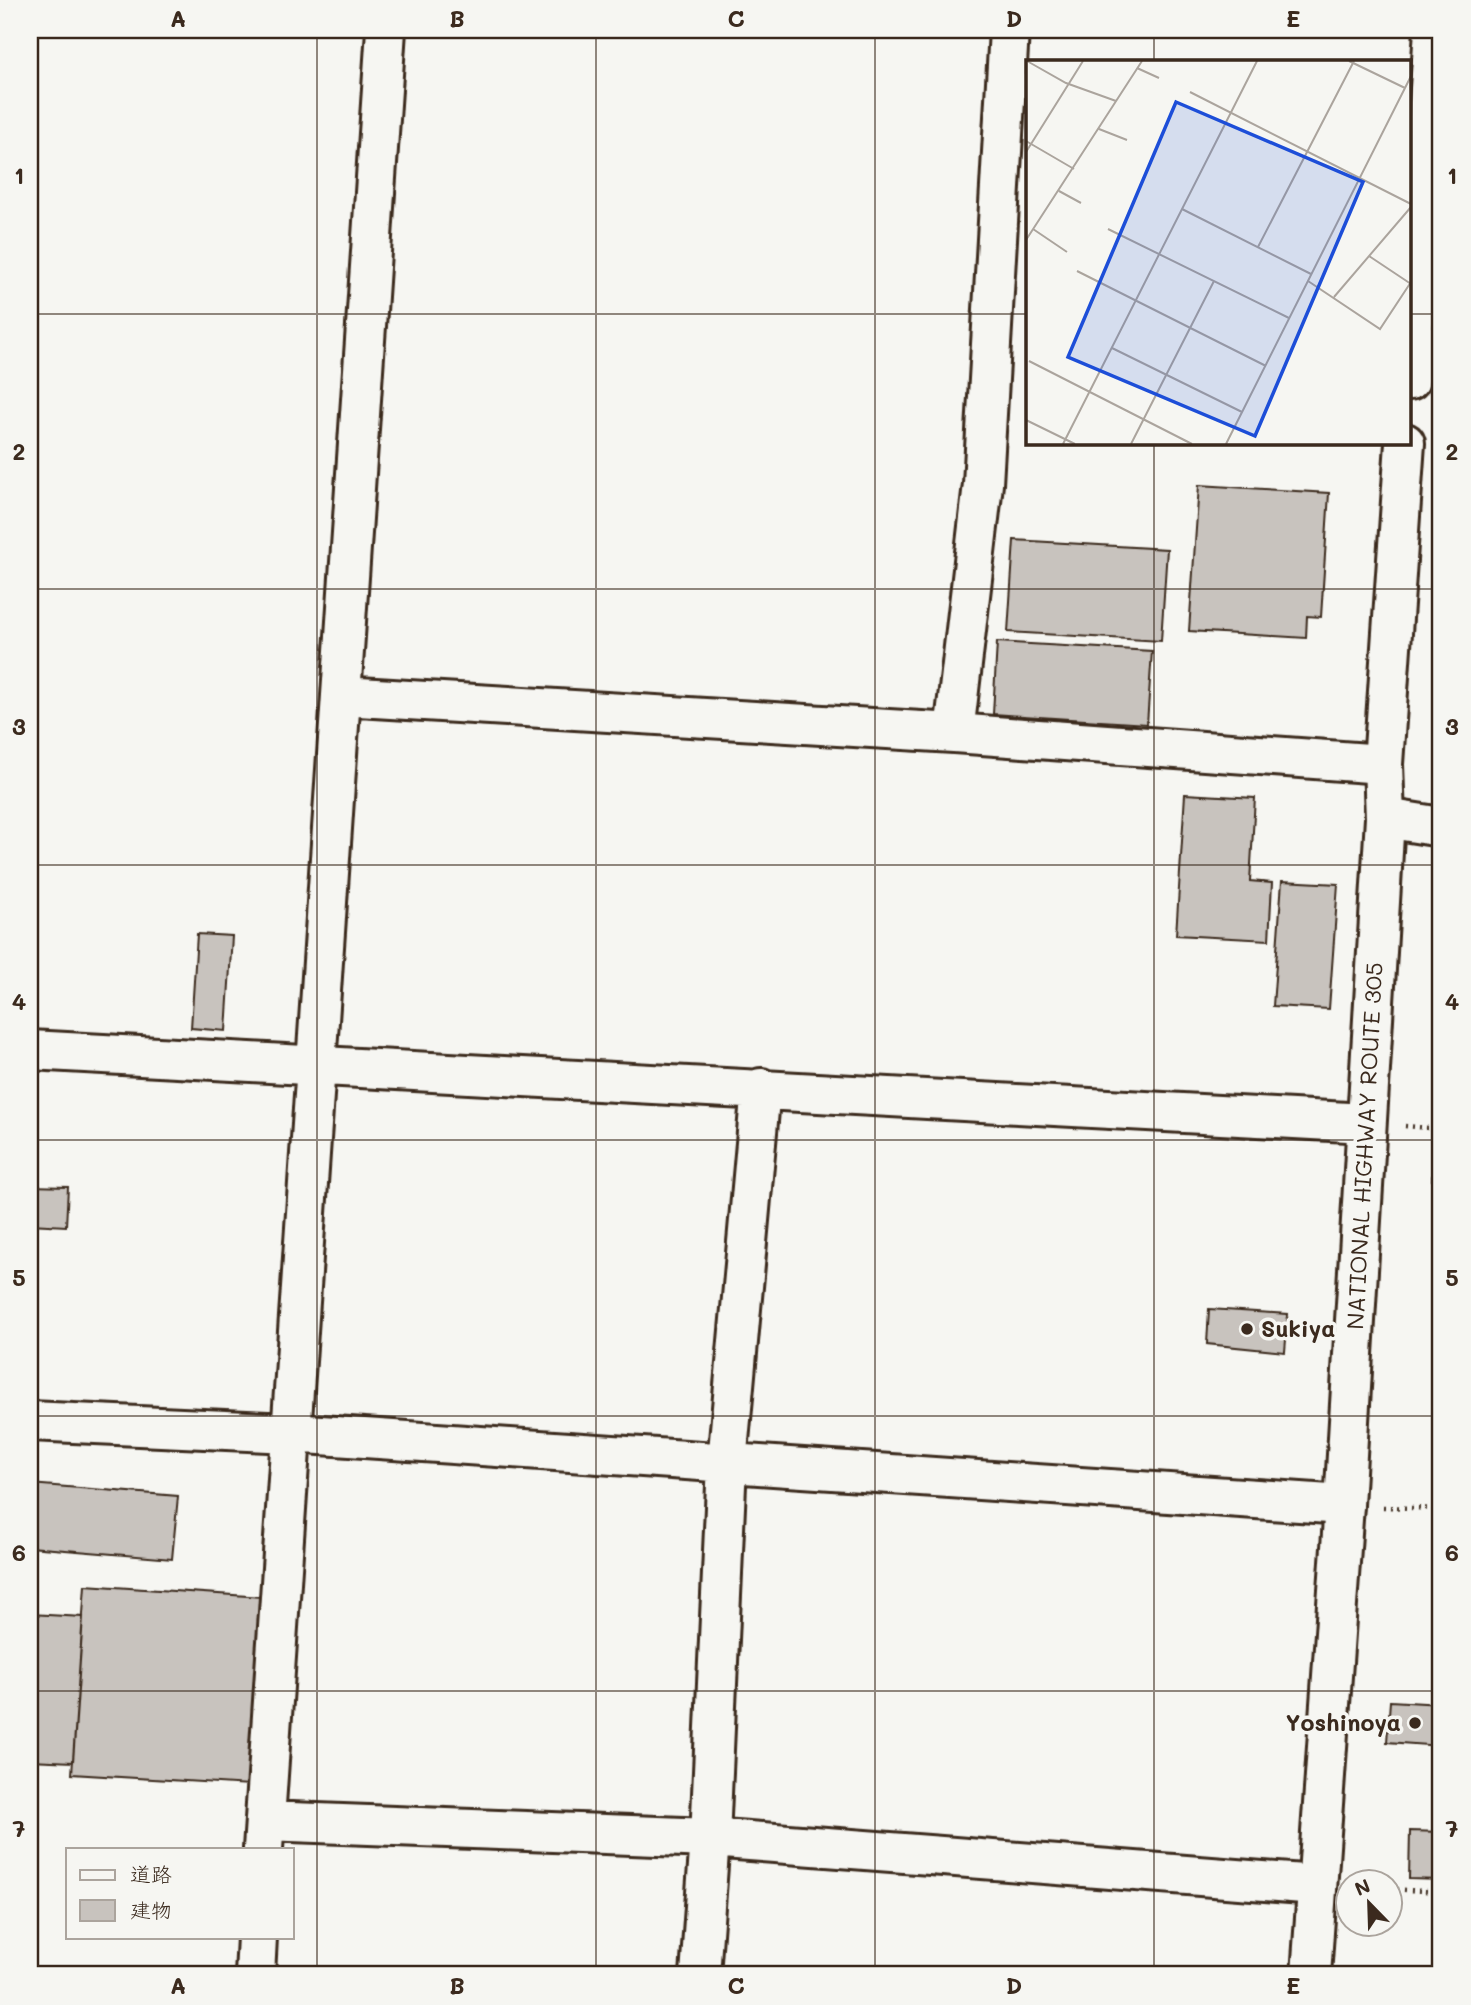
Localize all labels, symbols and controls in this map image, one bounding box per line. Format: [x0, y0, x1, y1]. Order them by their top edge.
text: A [170, 3, 186, 33]
text: B [449, 3, 465, 33]
text: C [727, 3, 745, 33]
text: D [1006, 3, 1022, 33]
text: E [1286, 3, 1300, 33]
inset map [1026, 60, 1412, 444]
text: 1 [14, 160, 24, 190]
text: 1 [1447, 160, 1457, 190]
text: 2 [13, 436, 25, 466]
text: 2 [1446, 436, 1458, 466]
text: 3 [12, 711, 26, 741]
text: 3 [1445, 711, 1459, 741]
street label: NATIONAL HIGHWAY ROUTE 305 [1339, 962, 1389, 1330]
text: 4 [12, 986, 26, 1016]
text: 4 [1445, 986, 1459, 1016]
text: 5 [12, 1262, 26, 1292]
text: 5 [1445, 1262, 1459, 1292]
place label: Sukiya [1261, 1313, 1335, 1343]
marker: Sukiya [1239, 1321, 1255, 1337]
text: 6 [12, 1537, 26, 1567]
text: 6 [1445, 1537, 1459, 1567]
place label: Yoshinoya [1285, 1707, 1401, 1737]
marker: Yoshinoya [1407, 1715, 1423, 1731]
text: 7 [13, 1813, 26, 1843]
text: 7 [1446, 1813, 1459, 1843]
legend [66, 1848, 294, 1938]
text: 道路 [130, 1860, 172, 1887]
north arrow [1334, 1868, 1404, 1938]
text: N [1351, 1873, 1374, 1901]
text: 建物 [130, 1896, 172, 1923]
text: A [170, 1970, 186, 2000]
text: B [449, 1970, 465, 2000]
text: C [727, 1970, 745, 2000]
text: D [1006, 1970, 1022, 2000]
text: E [1286, 1970, 1300, 2000]

